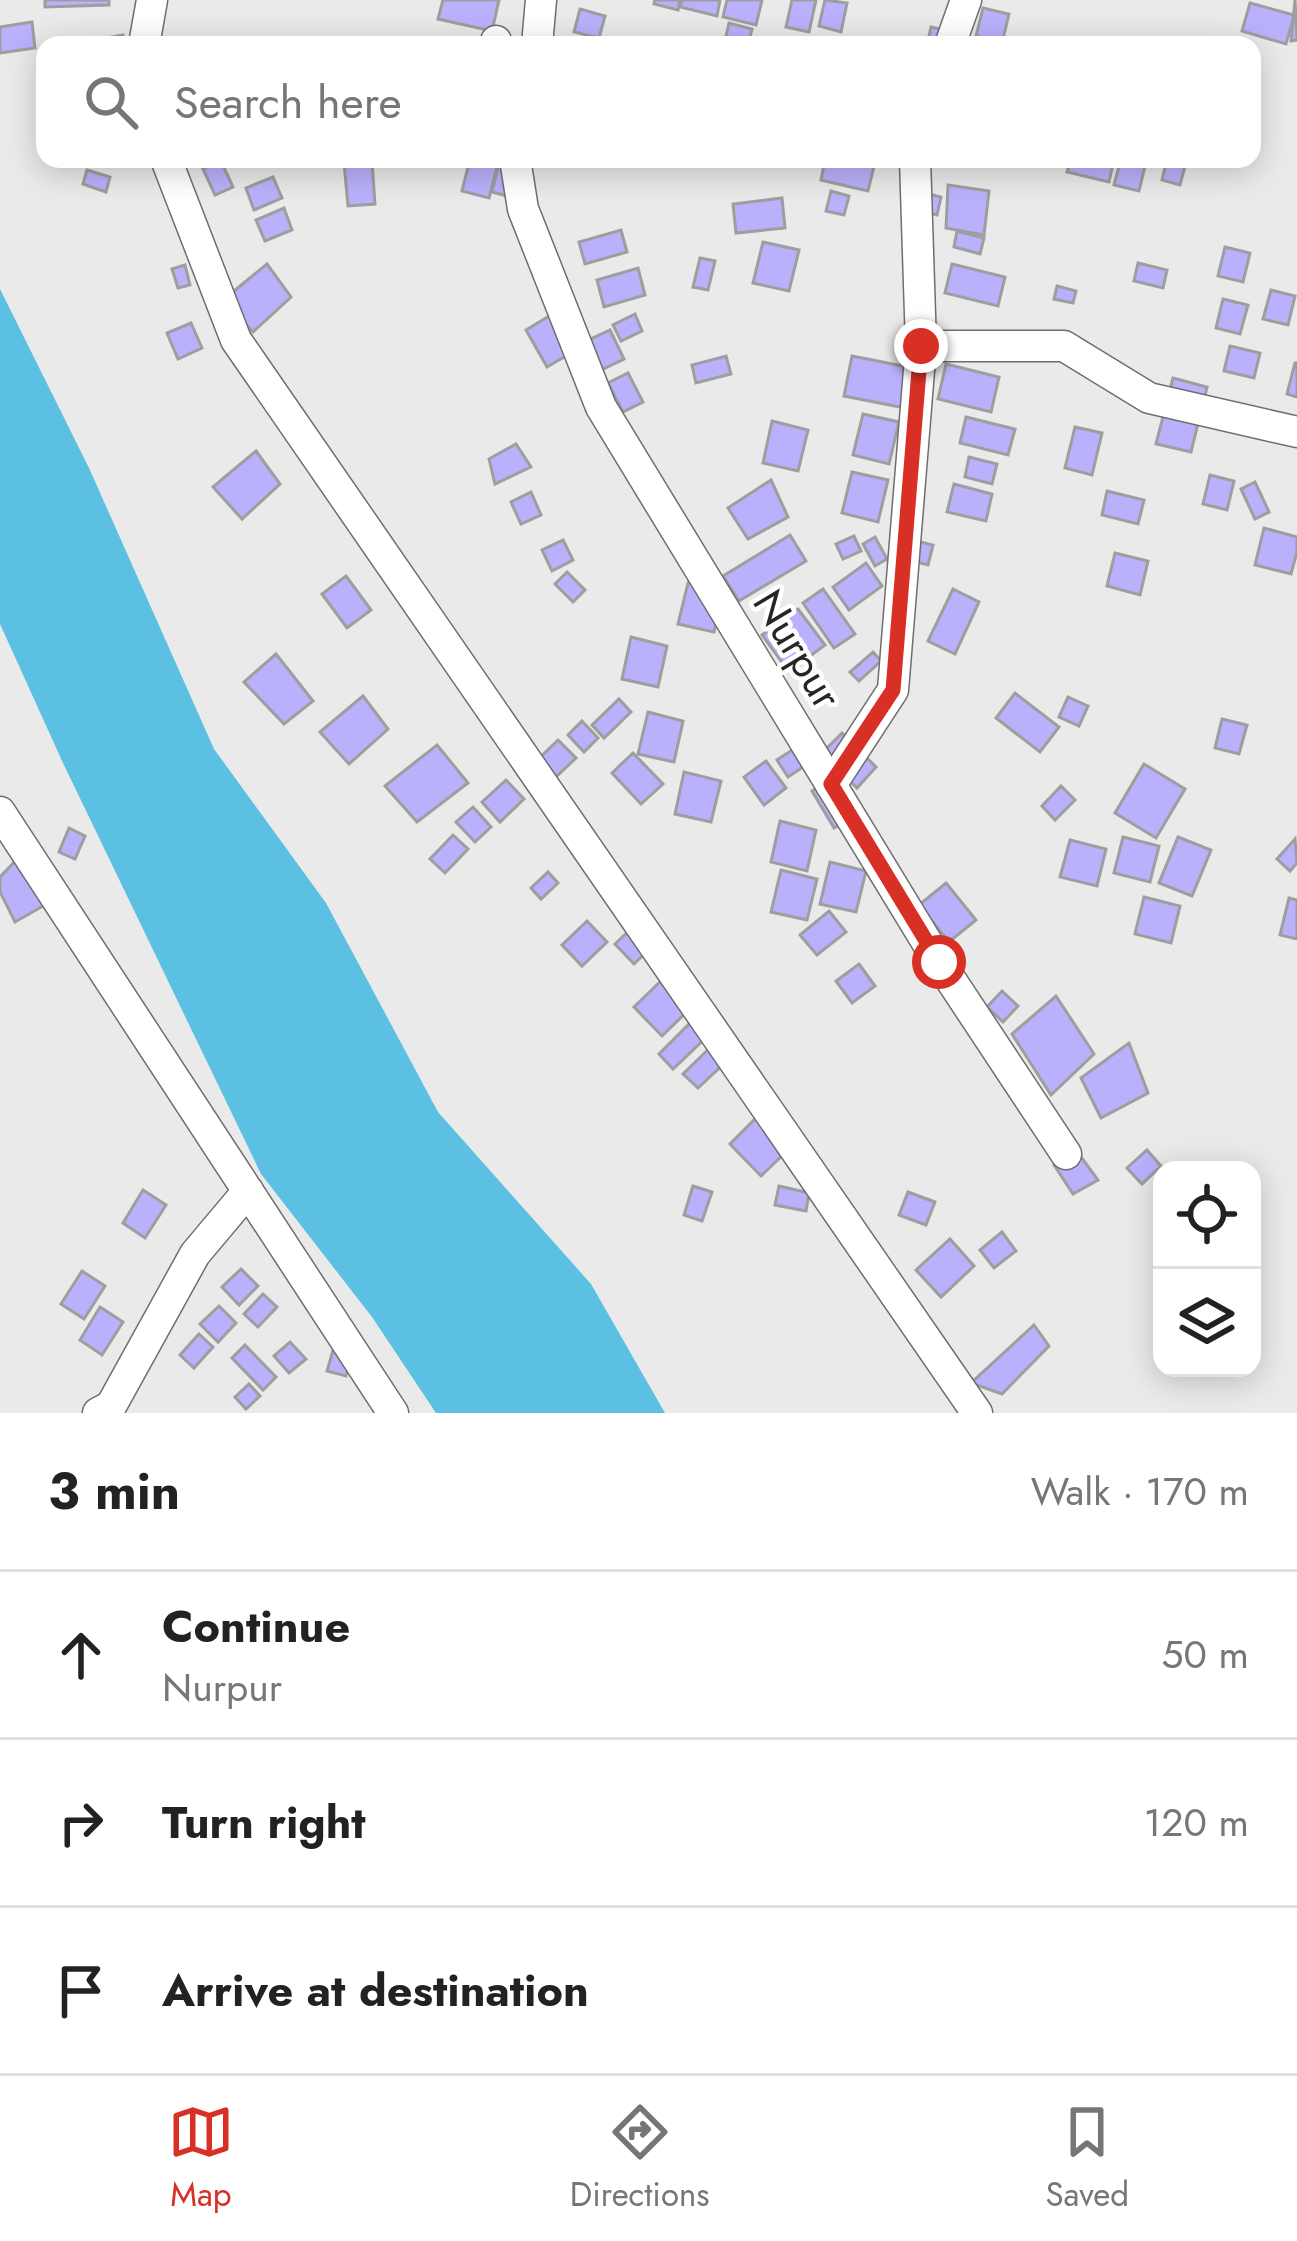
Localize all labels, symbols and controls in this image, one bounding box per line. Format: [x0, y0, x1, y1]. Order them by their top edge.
search box [36, 36, 1261, 168]
icon: search [78, 69, 144, 135]
text: Search here [174, 70, 402, 135]
route end [894, 319, 948, 373]
street label: Nurpur [738, 578, 857, 721]
route start [912, 935, 966, 989]
map controls [1153, 1161, 1261, 1377]
button: locate [1153, 1161, 1261, 1269]
button: layers [1153, 1269, 1261, 1377]
text: 3 min [48, 1454, 180, 1528]
text: Walk · 170 m [1031, 1463, 1249, 1520]
text: Continue [162, 1594, 350, 1659]
icon: ahead [48, 1622, 114, 1688]
text: 50 m [1161, 1626, 1249, 1683]
text: Nurpur [162, 1659, 282, 1716]
icon: right [48, 1790, 114, 1856]
text: Turn right [162, 1790, 366, 1855]
text: 120 m [1144, 1794, 1249, 1851]
icon: arrive [48, 1958, 114, 2024]
text: Arrive at destination [162, 1958, 589, 2023]
tab: Map [168, 2099, 234, 2218]
tab: Directions [570, 2099, 710, 2218]
tab: Saved [1045, 2099, 1129, 2218]

